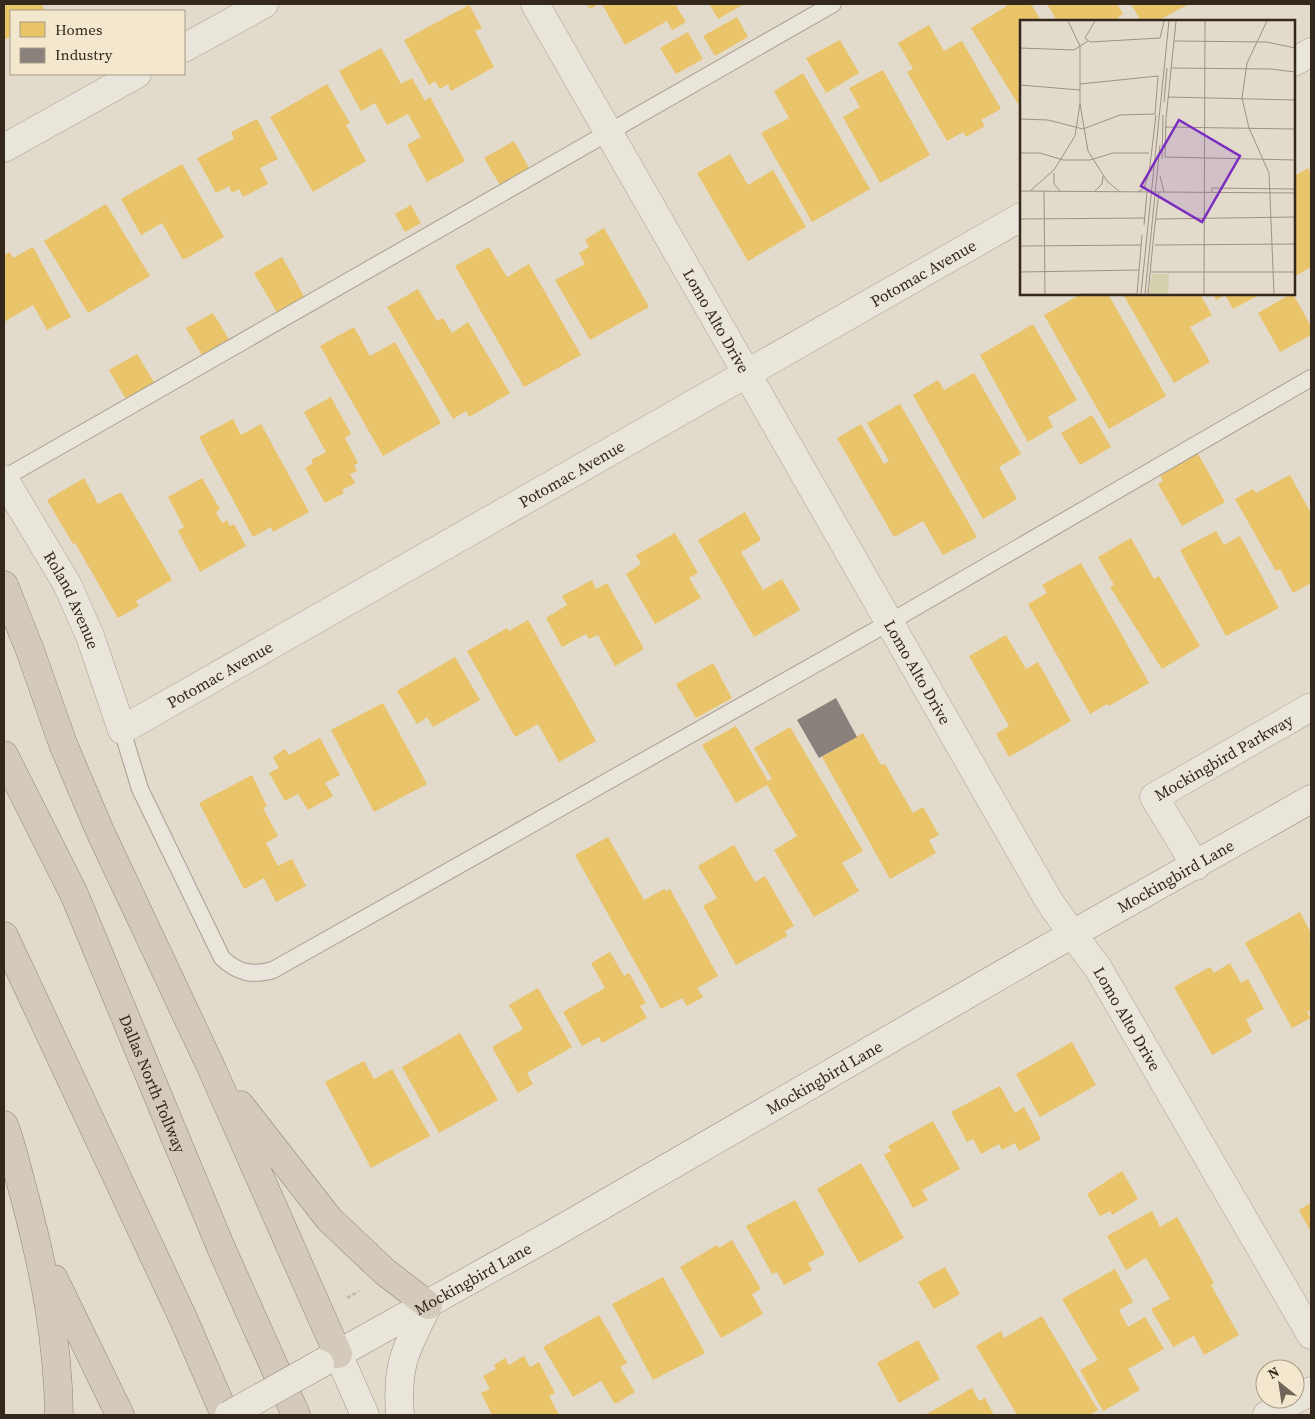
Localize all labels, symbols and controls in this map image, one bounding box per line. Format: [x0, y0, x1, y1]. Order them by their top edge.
legend [10, 10, 185, 75]
text: Homes [55, 19, 102, 40]
inset map [1020, 20, 1295, 295]
text: Industry [55, 44, 113, 65]
street label: Potomac Avenue [866, 234, 980, 312]
street label: Lomo Alto Drive [678, 264, 755, 377]
street label: Potomac Avenue [514, 435, 628, 512]
street label: Roland Avenue [39, 547, 105, 652]
street label: Lomo Alto Drive [879, 616, 956, 728]
street label: Potomac Avenue [163, 635, 277, 713]
street label: Mockingbird Parkway [1150, 708, 1298, 806]
street label: Mockingbird Lane [1113, 834, 1238, 918]
street label: Lomo Alto Drive [1089, 963, 1166, 1075]
street label: Dallas North Tollway [114, 1011, 192, 1157]
street label: Mockingbird Lane [762, 1035, 886, 1119]
street label: Mockingbird Lane [410, 1237, 535, 1320]
north arrow [1255, 1359, 1305, 1409]
text: N [1264, 1362, 1283, 1384]

